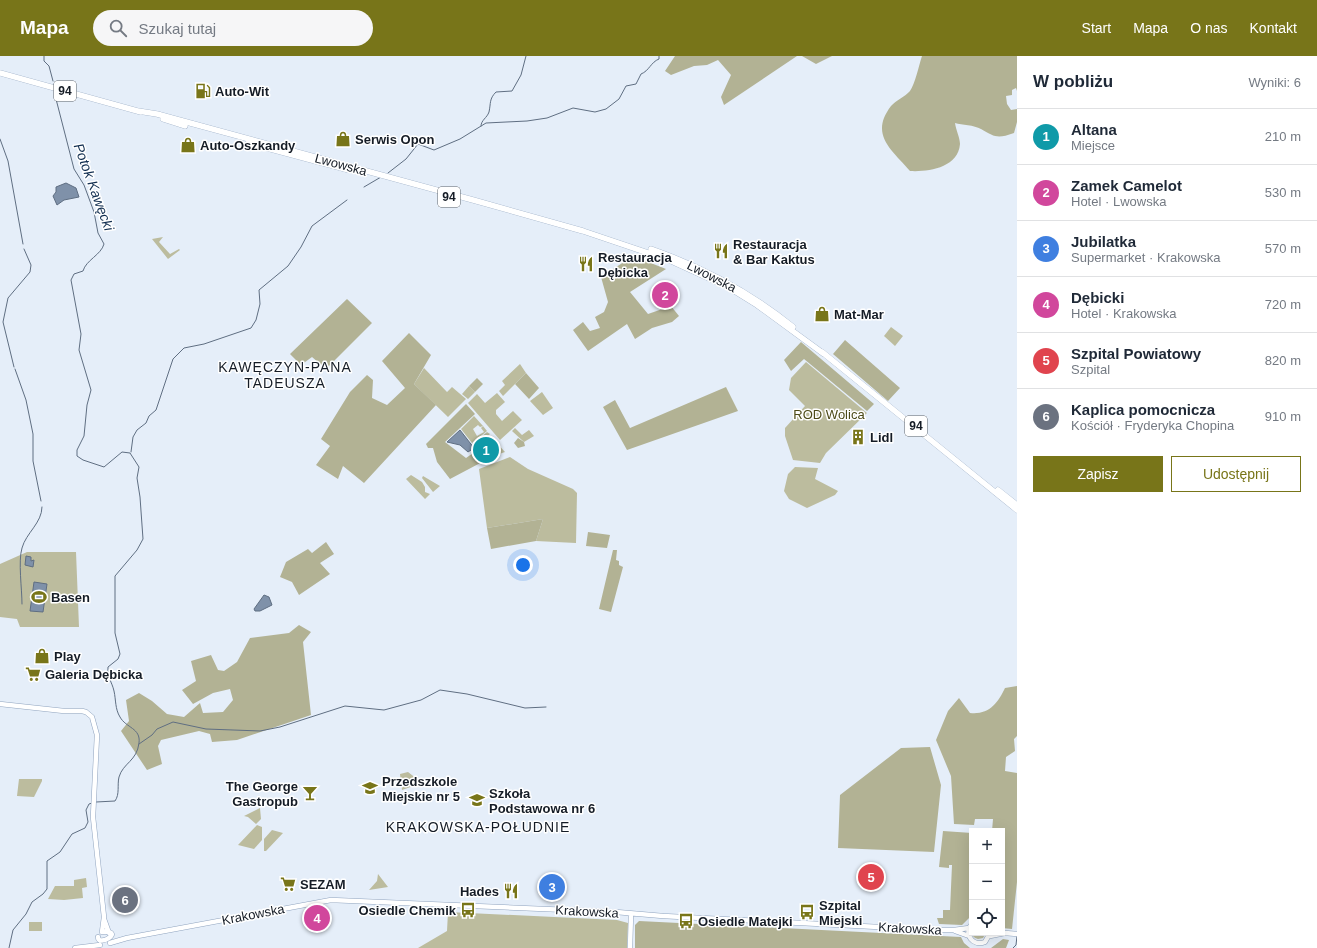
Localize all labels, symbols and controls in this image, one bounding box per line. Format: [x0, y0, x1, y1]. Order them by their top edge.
search box [93, 10, 373, 46]
text: Mapa [20, 17, 69, 38]
icon: search [107, 17, 129, 39]
text: Szukaj tutaj [139, 20, 216, 37]
text: Start [1082, 20, 1111, 36]
text: Mapa [1133, 20, 1168, 36]
text: O nas [1190, 20, 1228, 36]
text: Kontakt [1250, 20, 1297, 36]
text: W pobliżu [1033, 72, 1113, 91]
text: Wyniki: 6 [1248, 75, 1301, 90]
road number: 94 [54, 81, 76, 101]
fuel station icon: Auto-Wit [194, 82, 212, 100]
place label: Auto-Wit [215, 84, 270, 99]
text: Altana [1071, 121, 1117, 138]
text: 1 [1042, 129, 1050, 144]
text: 210 m [1265, 129, 1301, 144]
shop icon: Serwis Opon [334, 130, 352, 148]
place label: Serwis Opon [355, 132, 435, 147]
shop icon: Auto-Oszkandy [179, 136, 197, 154]
place label: Auto-Oszkandy [200, 138, 296, 153]
text: Miejsce [1071, 138, 1115, 153]
water label: Potok Kawęcki [71, 141, 118, 234]
street label: Lwowska [313, 150, 369, 179]
text: Zamek Camelot [1071, 177, 1182, 194]
text: 2 [1042, 185, 1050, 200]
text: 530 m [1265, 185, 1301, 200]
road number: 94 [438, 187, 460, 207]
text: Hotel · Lwowska [1071, 194, 1166, 209]
text: Jubilatka [1071, 233, 1136, 250]
place label: Restauracja & Bar Kaktus [733, 237, 815, 267]
text: 3 [1042, 241, 1050, 256]
text: 570 m [1265, 241, 1301, 256]
restaurant icon: Restauracja & Bar Kaktus [712, 242, 730, 260]
place label: Restauracja Dębicka [598, 250, 672, 280]
text: Supermarket · Krakowska [1071, 250, 1221, 265]
restaurant icon: Restauracja Dębicka [577, 255, 595, 273]
street label: Lwowska [685, 258, 740, 296]
pin: 2 [652, 280, 678, 310]
text: Dębicki [1071, 289, 1124, 306]
text: 4 [1042, 297, 1050, 312]
text: 720 m [1265, 297, 1301, 312]
shop icon: Mat-Mar [813, 305, 831, 323]
text: Hotel · Krakowska [1071, 306, 1176, 321]
place label: Mat-Mar [834, 307, 884, 322]
text: Szpital Powiatowy [1071, 345, 1201, 362]
text: 5 [1042, 353, 1050, 368]
text: 820 m [1265, 353, 1301, 368]
district label: KAWĘCZYN-PANA TADEUSZA [218, 359, 352, 391]
text: Szpital [1071, 362, 1110, 377]
text: Kaplica pomocnicza [1071, 401, 1215, 418]
park label: ROD Wolica [793, 407, 865, 422]
text: 6 [1042, 409, 1050, 424]
text: 910 m [1265, 409, 1301, 424]
road number: 94 [905, 416, 927, 436]
text: Kościół · Fryderyka Chopina [1071, 418, 1234, 433]
building icon: Lidl [849, 428, 867, 446]
place label: Lidl [870, 430, 893, 445]
pin: 1 [473, 435, 499, 465]
button: Zapisz [1033, 456, 1163, 492]
button: Udostępnij [1171, 456, 1301, 492]
your location [513, 555, 533, 575]
sports icon: Basen [30, 588, 48, 606]
place label: Basen [51, 590, 90, 605]
shop icon: Play [33, 647, 51, 665]
place label: Play [54, 649, 82, 664]
supermarket icon: Galeria Dębicka [24, 665, 42, 683]
place label: Galeria Dębicka [45, 667, 143, 682]
place label: Przedszkole Miejskie nr 5 [382, 774, 460, 804]
place label: The George Gastropub [226, 779, 298, 809]
school or university icon: Przedszkole Miejskie nr 5 [361, 779, 379, 797]
bar icon: The George Gastropub [301, 784, 319, 802]
place label: Szkoła Podstawowa nr 6 [489, 786, 595, 816]
school or university icon: Szkoła Podstawowa nr 6 [468, 791, 486, 809]
district label: KRAKOWSKA-POŁUDNIE [386, 819, 570, 835]
map controls [969, 828, 1005, 936]
button: + [969, 828, 1005, 864]
pin: 5 [858, 862, 884, 892]
button: − [969, 864, 1005, 900]
pin: 3 [539, 872, 565, 902]
supermarket icon: SEZAM [279, 875, 297, 893]
place label: SEZAM [300, 877, 346, 892]
restaurant icon: Hades [502, 882, 520, 900]
place label: Hades [460, 884, 499, 899]
pin: 6 [112, 885, 138, 915]
place label: Szpital Miejski [819, 898, 862, 928]
button: locate [969, 900, 1005, 936]
street label: Krakowska [220, 901, 286, 928]
bus stop icon: Osiedle Chemik [459, 901, 477, 919]
street label: Krakowska [555, 902, 620, 921]
pin: 4 [304, 903, 330, 933]
place label: Osiedle Chemik [358, 903, 457, 918]
bus stop icon: Szpital Miejski [798, 903, 816, 921]
bus stop icon: Osiedle Matejki [677, 912, 695, 930]
place label: Osiedle Matejki [698, 914, 793, 929]
street label: Krakowska [878, 919, 943, 938]

